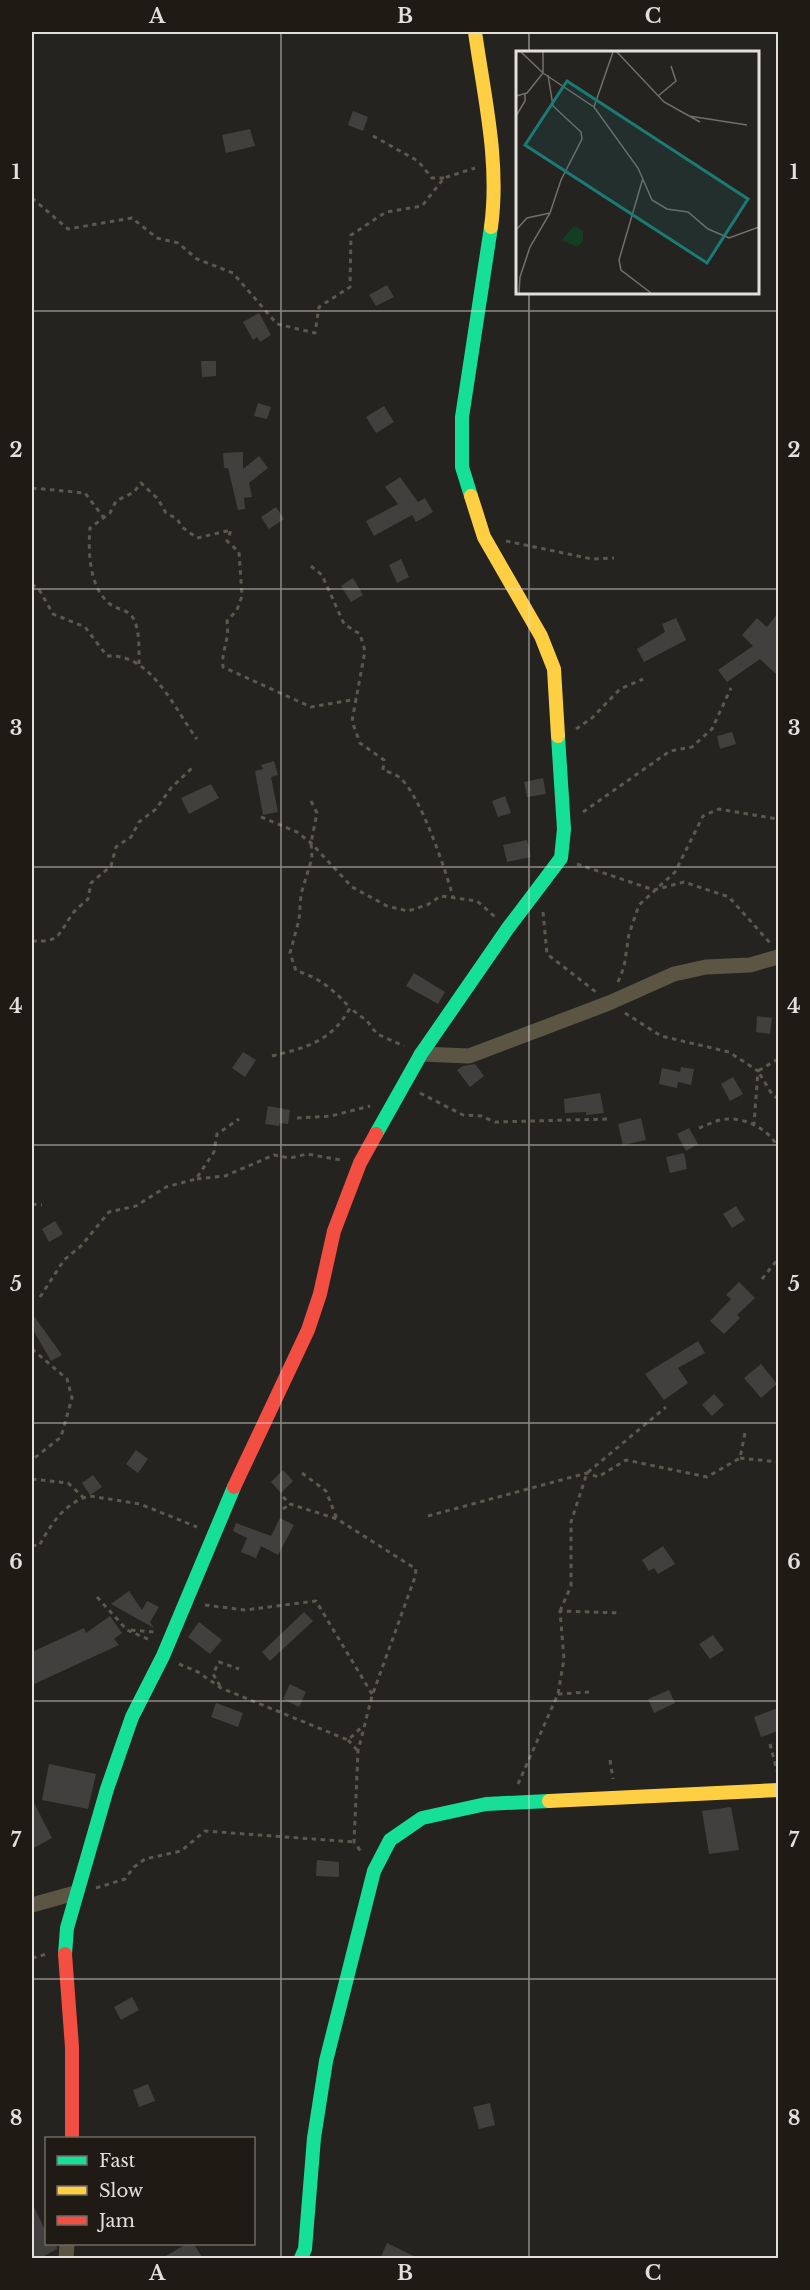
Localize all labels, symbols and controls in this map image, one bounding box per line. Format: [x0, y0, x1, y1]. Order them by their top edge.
text: A [148, 4, 166, 28]
text: B [397, 4, 413, 28]
text: C [645, 4, 661, 28]
inset map [516, 51, 759, 294]
text: 1 [12, 160, 21, 184]
text: 1 [790, 160, 799, 184]
text: 2 [9, 438, 23, 462]
text: 2 [787, 438, 801, 462]
text: 3 [10, 716, 22, 740]
text: 3 [788, 716, 800, 740]
text: 4 [9, 994, 23, 1018]
text: 4 [787, 994, 801, 1018]
text: 5 [10, 1272, 22, 1296]
text: 5 [788, 1272, 800, 1296]
text: 6 [9, 1550, 23, 1574]
text: 6 [787, 1550, 801, 1574]
text: 7 [11, 1828, 22, 1852]
text: 7 [789, 1828, 800, 1852]
text: 8 [10, 2106, 22, 2130]
text: 8 [788, 2106, 800, 2130]
legend [45, 2137, 255, 2245]
text: Fast [99, 2150, 136, 2172]
text: Slow [99, 2180, 144, 2202]
text: Jam [97, 2210, 135, 2232]
text: A [148, 2261, 166, 2285]
text: B [397, 2261, 413, 2285]
text: C [645, 2261, 661, 2285]

